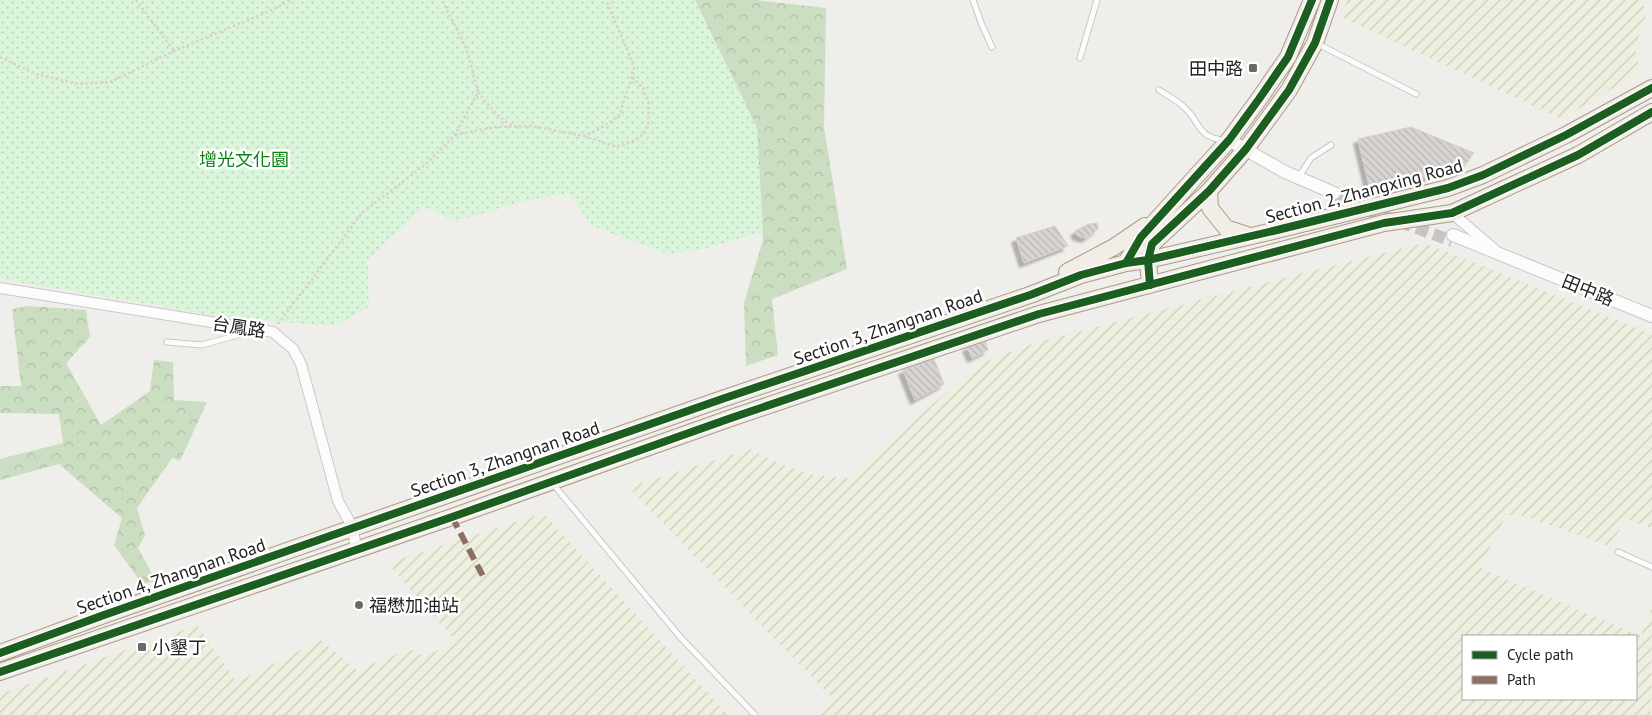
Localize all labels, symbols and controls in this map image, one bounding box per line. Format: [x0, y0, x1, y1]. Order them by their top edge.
place label: 田中路 [1189, 57, 1243, 80]
marker: 田中路 [1247, 62, 1259, 74]
park label: 增光文化園 [199, 148, 289, 171]
street label: Section 2, Zhangxing Road [1263, 154, 1465, 228]
street label: 田中路 [1559, 269, 1617, 311]
street label: Section 3, Zhangnan Road [790, 284, 986, 370]
street label: 台鳳路 [211, 311, 267, 343]
street label: Section 3, Zhangnan Road [407, 416, 603, 502]
street label: Section 4, Zhangnan Road [73, 533, 269, 619]
place label: 福懋加油站 [369, 594, 459, 617]
marker: 福懋加油站 [353, 599, 365, 611]
legend [1462, 635, 1637, 700]
place label: 小墾丁 [152, 636, 206, 659]
marker: 小墾丁 [136, 641, 148, 653]
text: Cycle path [1507, 645, 1573, 664]
text: Path [1507, 670, 1536, 689]

